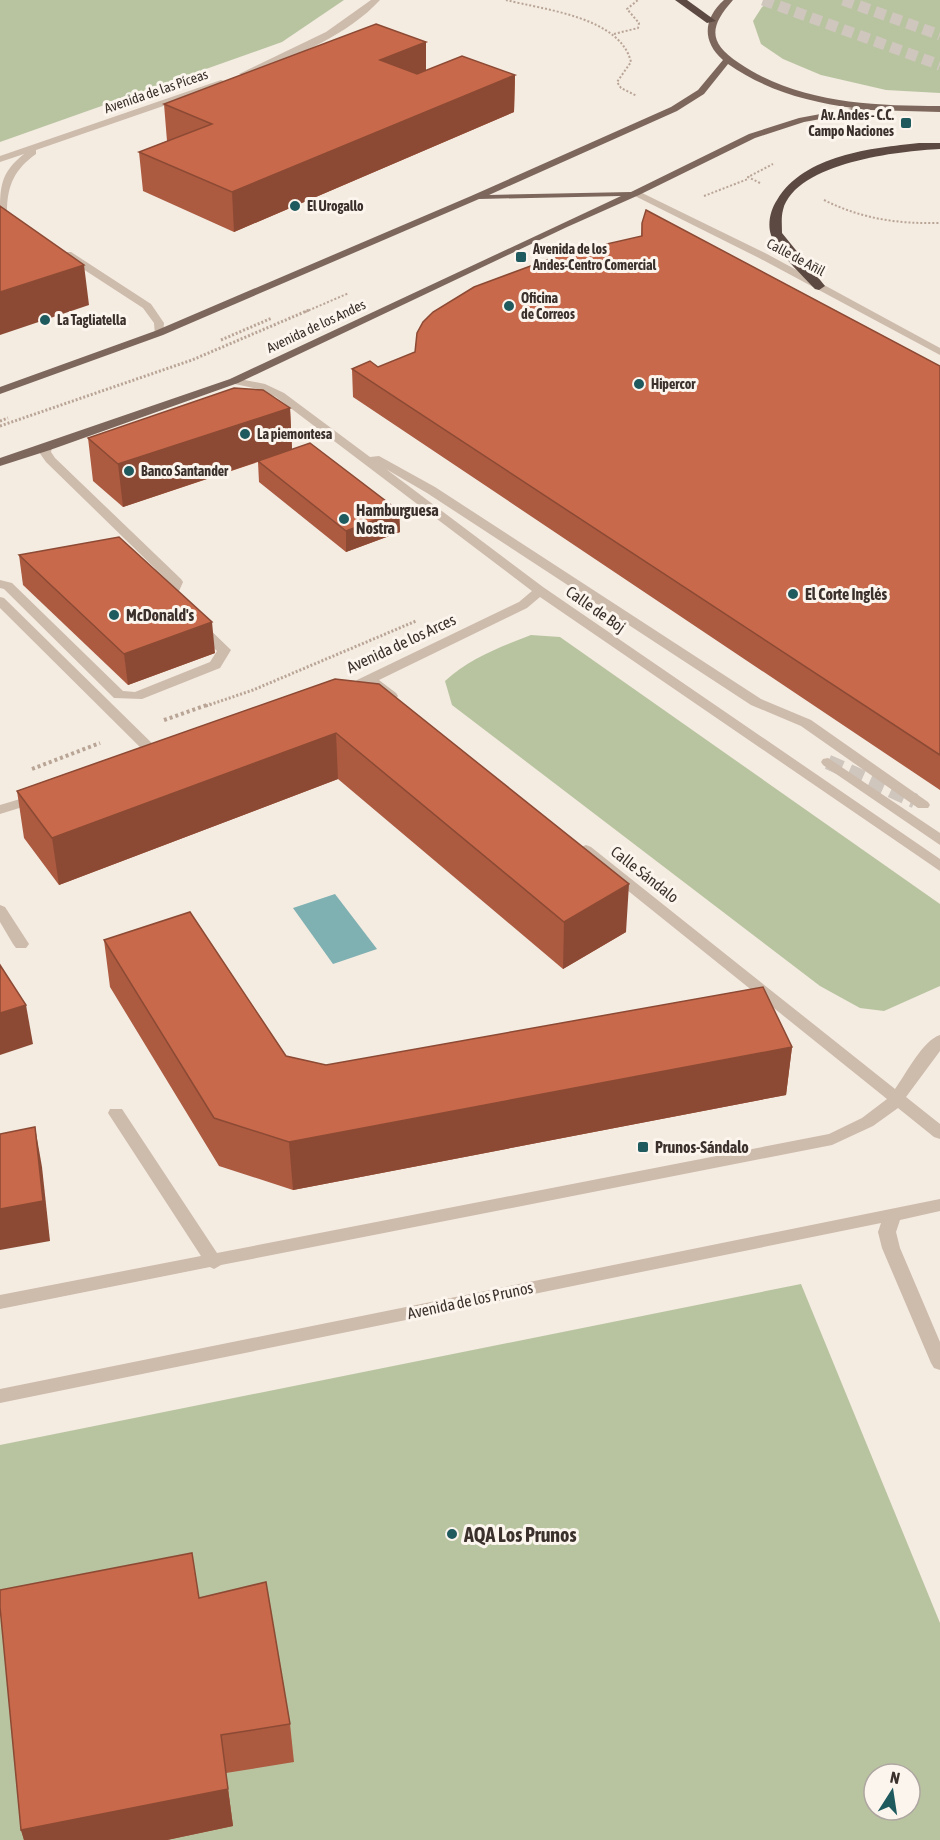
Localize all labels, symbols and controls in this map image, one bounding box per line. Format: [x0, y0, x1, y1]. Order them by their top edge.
street label: Avenida de las Píceas [102, 66, 210, 116]
place label: Av. Andes - C.C. Campo Naciones [808, 107, 895, 139]
marker: Av. Andes - C.C. Campo Naciones [899, 116, 913, 130]
place label: El Urogallo [307, 198, 364, 214]
marker: El Urogallo [288, 199, 302, 213]
street label: Calle de Añil [764, 235, 828, 279]
place label: Avenida de los Andes-Centro Comercial [532, 241, 657, 273]
marker: Avenida de los Andes-Centro Comercial [514, 250, 528, 264]
place label: Oficina de Correos [521, 290, 575, 322]
street label: Avenida de los Andes [264, 296, 368, 356]
marker: Oficina de Correos [502, 299, 516, 313]
place label: La Tagliatella [57, 312, 127, 328]
marker: La Tagliatella [38, 313, 52, 327]
place label: Hipercor [651, 376, 696, 392]
marker: Hipercor [632, 377, 646, 391]
place label: La piemontesa [257, 426, 333, 442]
marker: La piemontesa [238, 427, 252, 441]
place label: Banco Santander [141, 463, 229, 479]
marker: Banco Santander [122, 464, 136, 478]
place label: Hamburguesa Nostra [356, 501, 439, 537]
marker: Hamburguesa Nostra [337, 512, 351, 526]
street label: Calle de Boj [562, 582, 629, 637]
place label: El Corte Inglés [805, 585, 887, 603]
marker: El Corte Inglés [786, 587, 800, 601]
place label: McDonald's [126, 606, 195, 624]
marker: McDonald's [107, 608, 121, 622]
street label: Avenida de los Arces [344, 610, 459, 676]
street label: Calle Sándalo [608, 842, 682, 906]
place label: Prunos-Sándalo [655, 1138, 749, 1156]
marker: Prunos-Sándalo [636, 1140, 650, 1154]
street label: Avenida de los Prunos [406, 1278, 535, 1322]
place label: AQA Los Prunos [463, 1523, 576, 1546]
marker: AQA Los Prunos [445, 1527, 459, 1541]
north arrow [862, 1762, 922, 1822]
text: N [889, 1768, 902, 1787]

